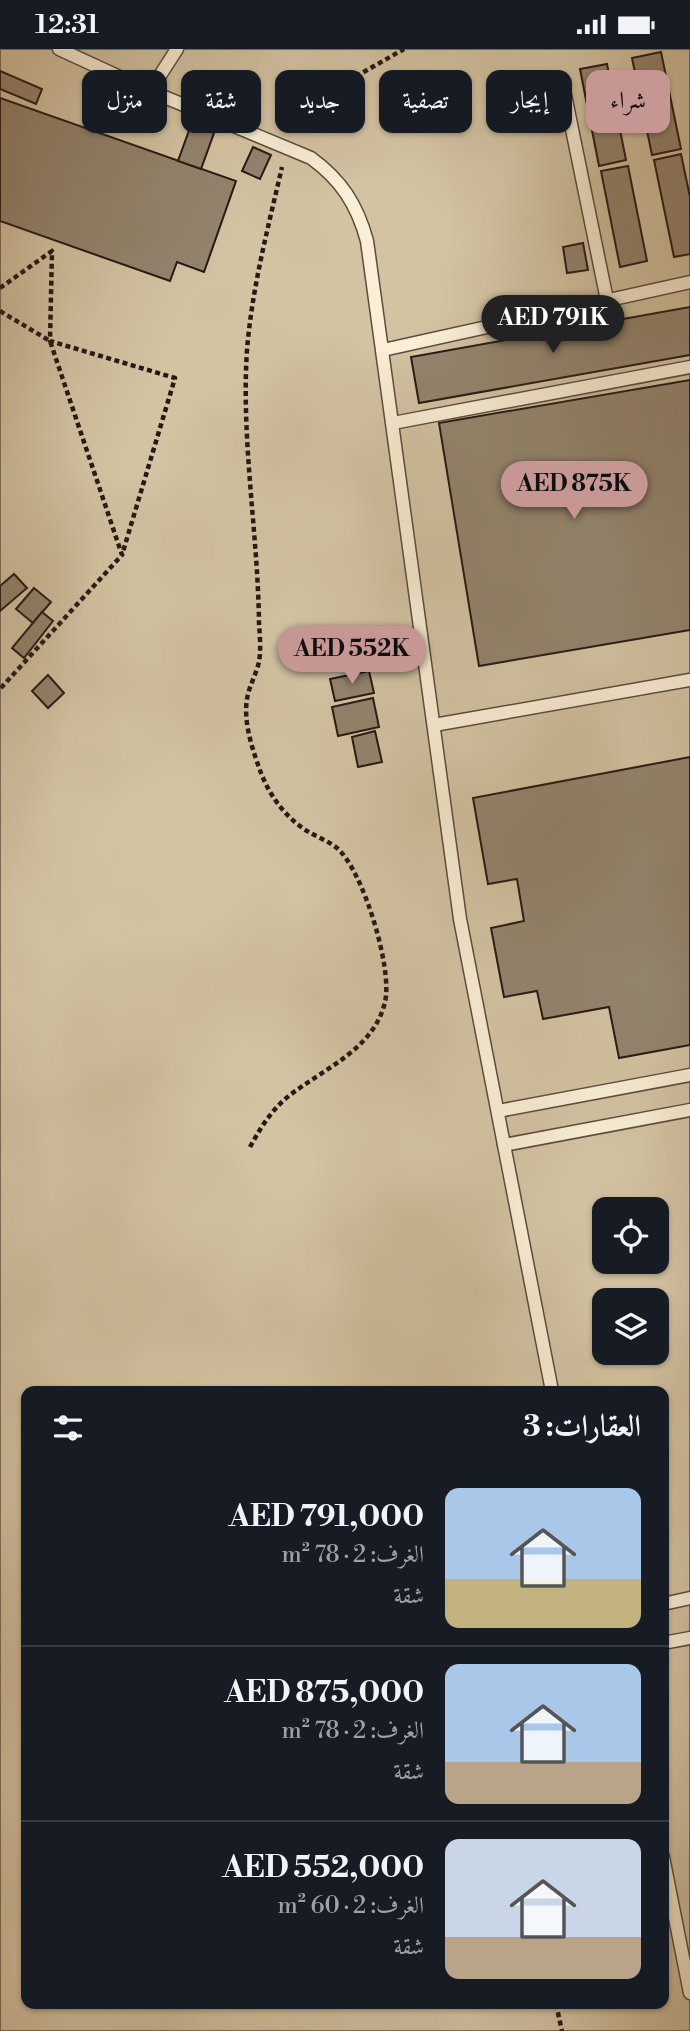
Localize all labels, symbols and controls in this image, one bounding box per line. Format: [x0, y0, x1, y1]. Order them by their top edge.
text: 12:31 [35, 9, 99, 41]
chip: منزل [82, 70, 167, 133]
chip: شقة [181, 70, 261, 133]
chip: جديد [275, 70, 365, 133]
chip: تصفية [379, 70, 472, 133]
chip: إيجار [486, 70, 572, 133]
chip: شراء [586, 70, 670, 133]
pin: AED 791K [481, 295, 625, 355]
text: AED 791K [497, 304, 609, 332]
pin: AED 875K [502, 461, 646, 521]
text: AED 875K [517, 470, 631, 498]
pin: AED 552K [280, 627, 424, 686]
text: AED 552K [294, 635, 410, 663]
map controls [592, 1197, 669, 1365]
button: locate [592, 1197, 669, 1274]
button: layers [592, 1288, 669, 1365]
text: العقارات: 3 [523, 1408, 641, 1446]
icon: filters [49, 1409, 87, 1447]
text: AED 791,000 [228, 1498, 424, 1536]
icon: home [501, 1516, 585, 1600]
text: الغرف: 2 · 78 m² [282, 1541, 424, 1569]
text: شقة [394, 1582, 424, 1610]
text: AED 875,000 [224, 1674, 424, 1712]
icon: home [501, 1692, 585, 1776]
text: الغرف: 2 · 78 m² [282, 1717, 424, 1745]
text: شقة [394, 1758, 424, 1786]
text: AED 552,000 [222, 1849, 424, 1887]
icon: home [501, 1867, 585, 1951]
text: الغرف: 2 · 60 m² [278, 1892, 424, 1920]
text: شقة [394, 1933, 424, 1961]

